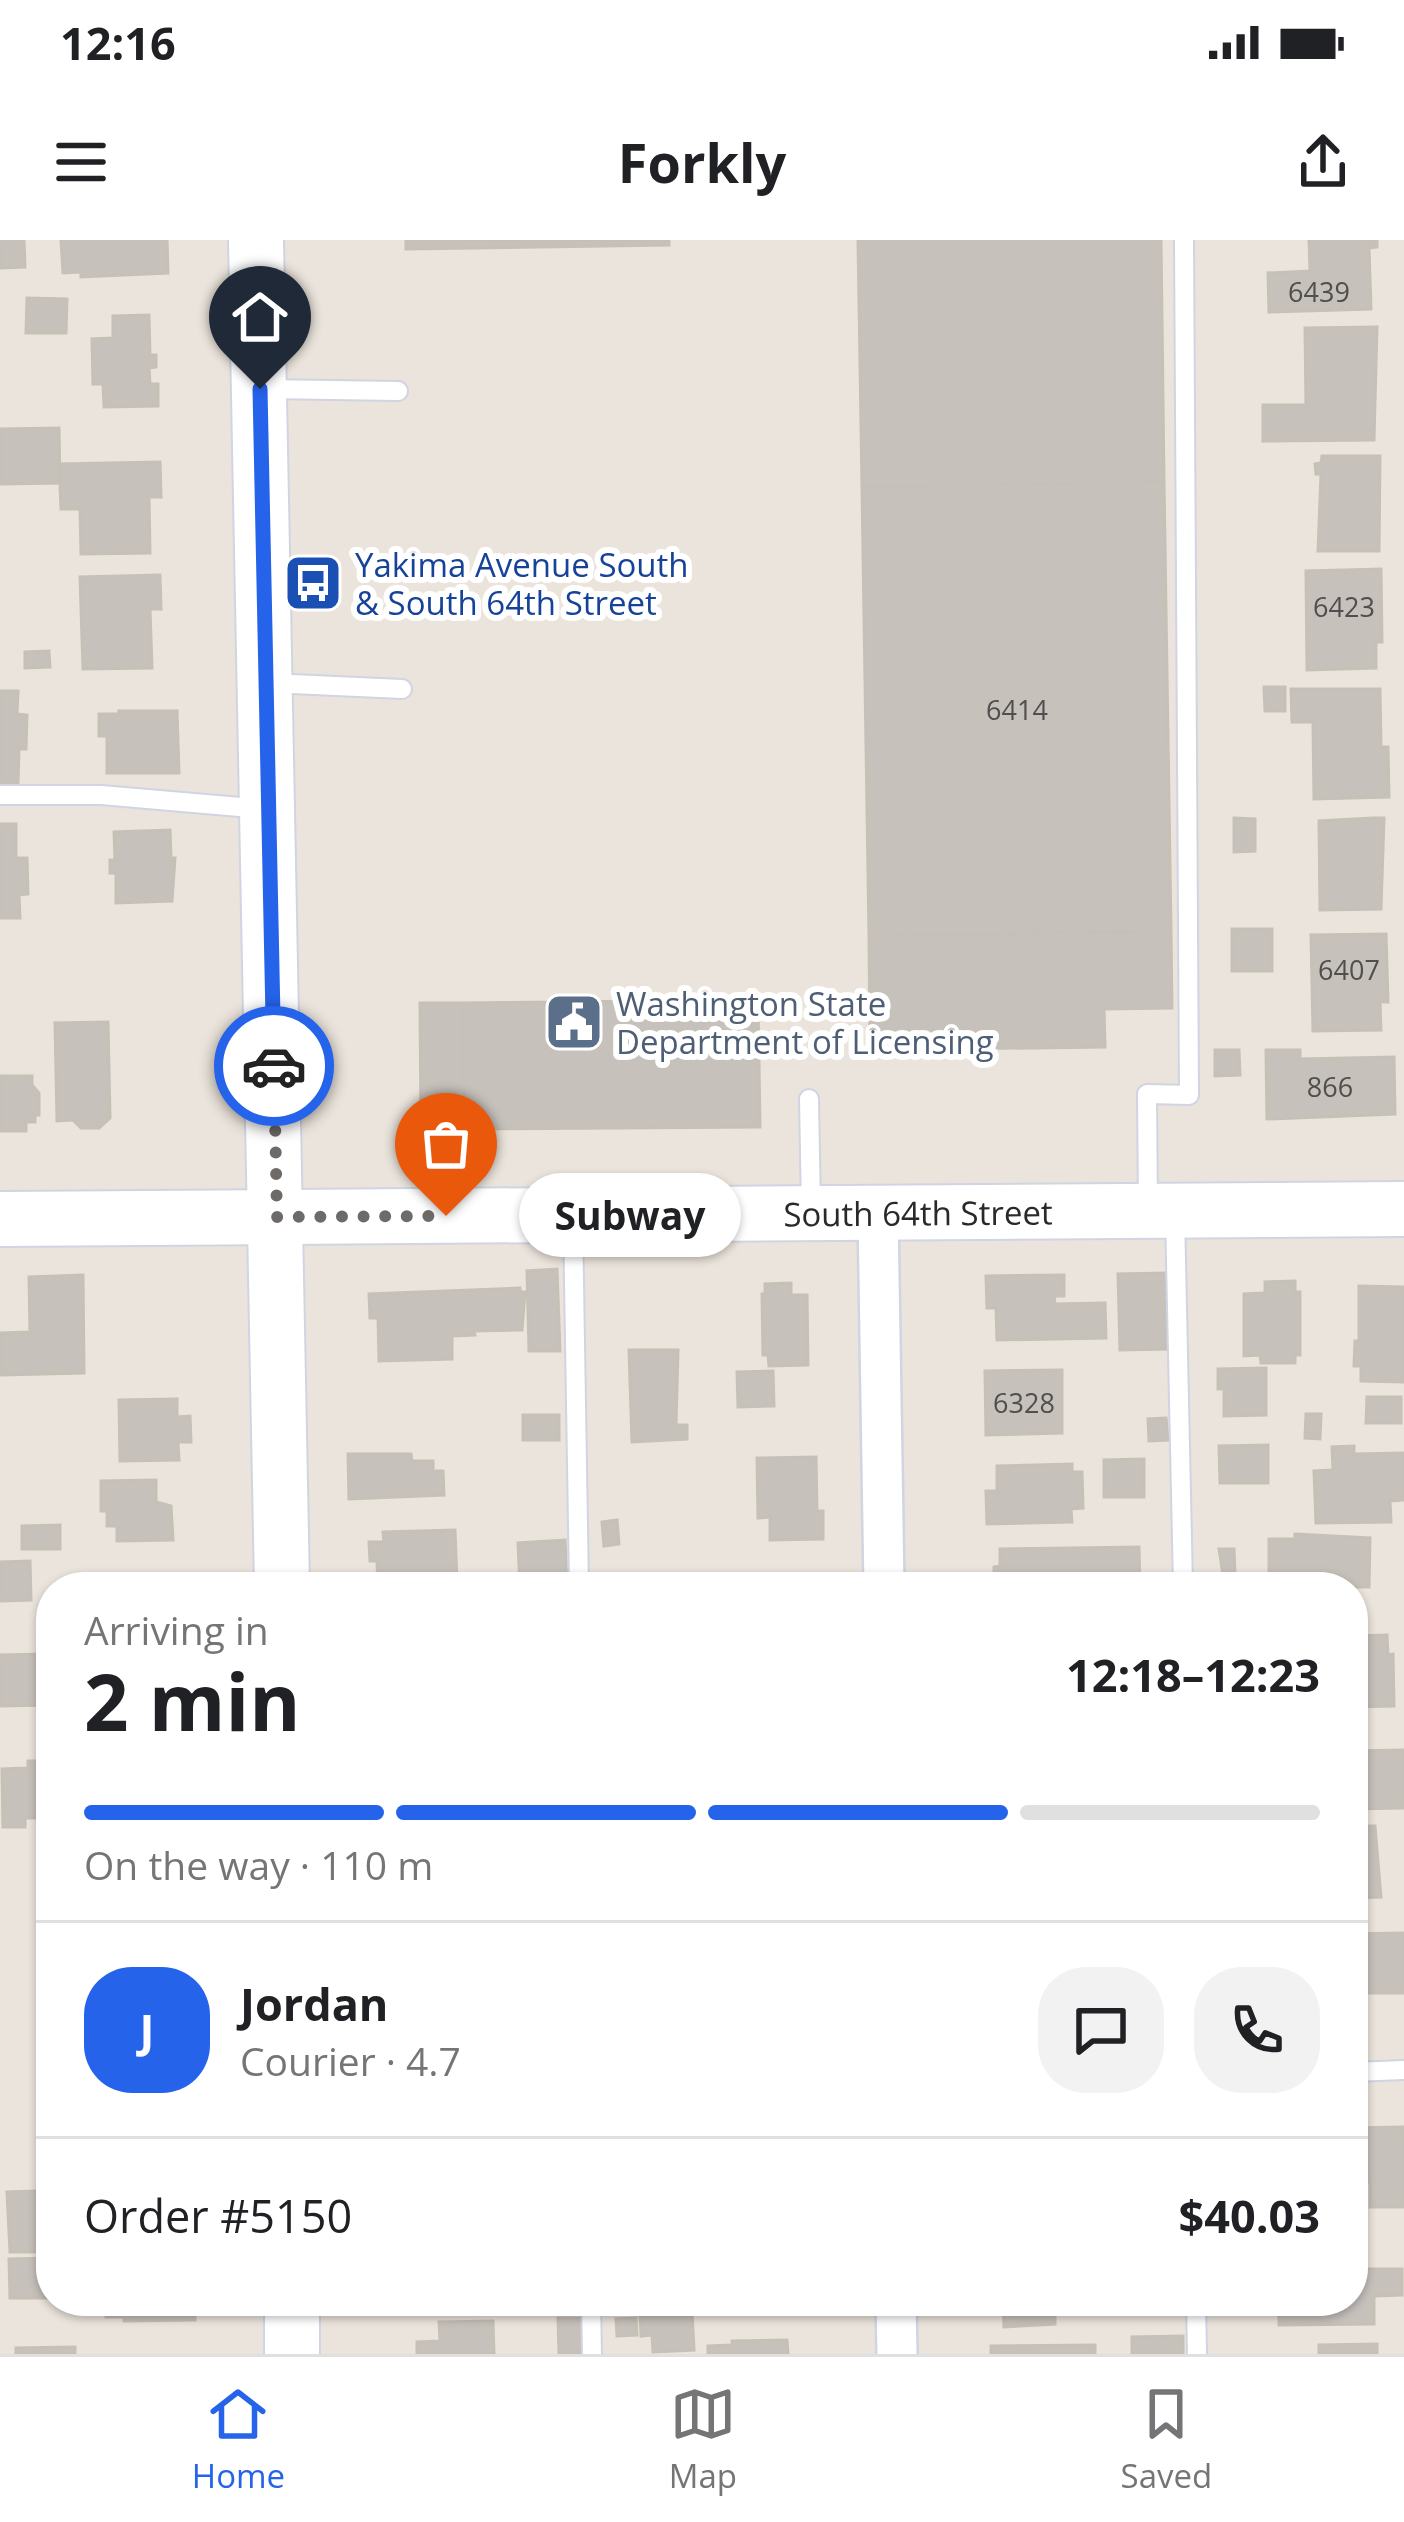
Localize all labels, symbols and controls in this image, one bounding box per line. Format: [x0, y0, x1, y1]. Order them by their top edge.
text: 12:16 [60, 12, 176, 73]
text: Forkly [618, 125, 786, 199]
icon: menu [48, 129, 114, 195]
icon: share [1290, 129, 1356, 195]
pin [209, 266, 311, 389]
house number: 6439 [1288, 273, 1350, 310]
icon: home [227, 284, 293, 350]
place label: Yakima Avenue South & South 64th Street [355, 542, 689, 625]
bus stop icon: Yakima Avenue South & South 64th Street [282, 552, 344, 614]
house number: 6423 [1313, 588, 1375, 625]
house number: 6414 [986, 691, 1048, 728]
house number: 6407 [1318, 951, 1380, 988]
place label: Washington State Department of Licensing [616, 981, 994, 1064]
public building icon: Washington State Department of Licensing [543, 991, 605, 1053]
courier [214, 1006, 334, 1126]
icon: car [241, 1033, 307, 1099]
house number: 866 [1307, 1068, 1353, 1105]
pin [395, 1093, 497, 1216]
icon: bag [413, 1111, 479, 1177]
callout: Subway [518, 1174, 740, 1258]
text: Subway [555, 1188, 705, 1241]
street label: South 64th Street [783, 1189, 1053, 1236]
house number: 6328 [993, 1384, 1055, 1421]
text: Arriving in [84, 1603, 269, 1656]
text: 12:18–12:23 [1066, 1644, 1320, 1705]
text: 2 min [84, 1648, 301, 1754]
text: On the way · 110 m [84, 1838, 433, 1891]
button: chat [1038, 1967, 1164, 2093]
button: phone [1194, 1967, 1320, 2093]
text: Jordan [240, 1973, 388, 2034]
text: J [140, 1999, 154, 2060]
text: Courier · 4.7 [240, 2034, 461, 2087]
text: Order #5150 [84, 2185, 352, 2246]
text: $40.03 [1179, 2185, 1320, 2246]
tab: Home [192, 2381, 285, 2498]
tab: Map [669, 2381, 737, 2498]
tab: Saved [1121, 2381, 1212, 2498]

